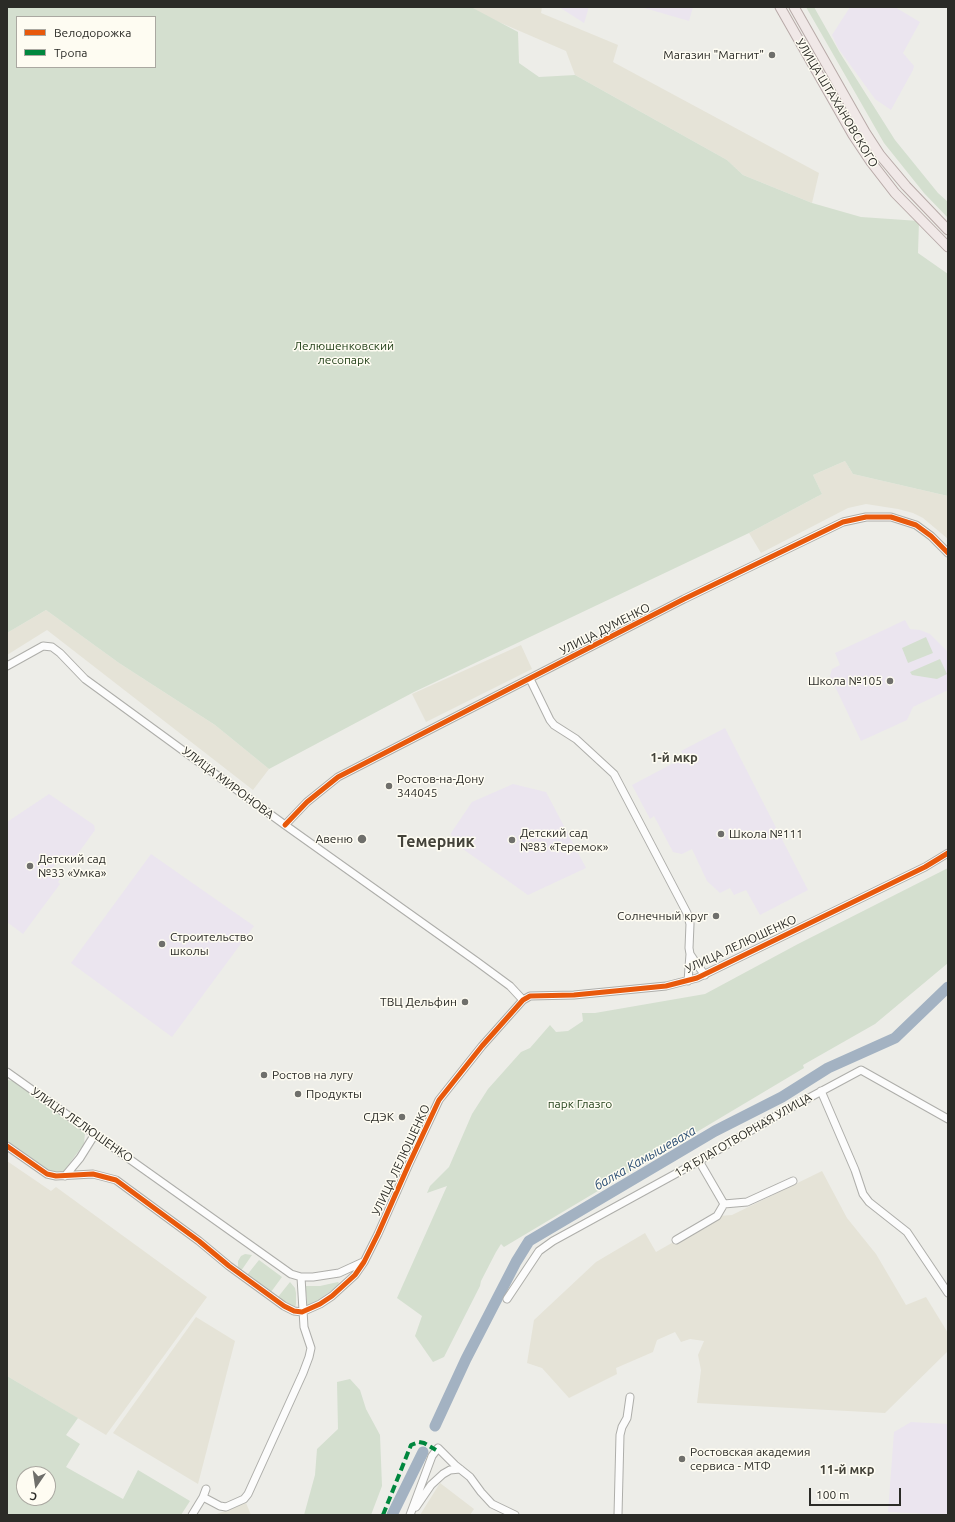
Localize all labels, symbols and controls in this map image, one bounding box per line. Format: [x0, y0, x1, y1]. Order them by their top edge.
legend [16, 16, 156, 68]
text: Велодорожка [54, 26, 131, 39]
street label: УЛИЦА ШТАХАНОВСКОГО [793, 36, 881, 170]
text: Тропа [54, 46, 87, 59]
place label: Магазин "Магнит" [663, 48, 764, 62]
marker: Магазин "Магнит" [767, 50, 777, 60]
park label: Лелюшенковский лесопарк [294, 339, 394, 367]
street label: УЛИЦА ДУМЕНКО [558, 600, 652, 658]
place label: Школа №105 [808, 674, 882, 688]
marker: Школа №105 [885, 676, 895, 686]
street label: УЛИЦА МИРОНОВА [179, 744, 277, 822]
district label: 1-й мкр [650, 750, 698, 766]
place label: Ростов-на-Дону 344045 [397, 772, 484, 800]
marker: Ростов-на-Дону 344045 [384, 781, 394, 791]
place label: Детский сад №83 «Теремок» [520, 826, 608, 854]
place label: Школа №111 [729, 827, 803, 841]
marker: Школа №111 [716, 829, 726, 839]
place label: Авеню [315, 832, 353, 846]
district label: Темерник [397, 832, 475, 852]
marker: Авеню [356, 833, 368, 845]
marker: Детский сад №83 «Теремок» [507, 835, 517, 845]
place label: Детский сад №33 «Умка» [38, 852, 106, 880]
marker: Детский сад №33 «Умка» [25, 861, 35, 871]
place label: Солнечный круг [617, 909, 708, 923]
marker: Солнечный круг [711, 911, 721, 921]
street label: УЛИЦА ЛЕЛЮШЕНКО [683, 912, 799, 976]
place label: Строительство школы [170, 930, 253, 958]
marker: Строительство школы [157, 939, 167, 949]
place label: ТВЦ Дельфин [380, 995, 457, 1009]
marker: ТВЦ Дельфин [460, 997, 470, 1007]
place label: Ростов на лугу [272, 1068, 353, 1082]
marker: Ростов на лугу [259, 1070, 269, 1080]
street label: УЛИЦА ЛЕЛЮШЕНКО [28, 1084, 136, 1166]
place label: Продукты [306, 1087, 362, 1101]
marker: Продукты [293, 1089, 303, 1099]
street label: 1-Я БЛАГОТВОРНАЯ УЛИЦА [672, 1090, 814, 1180]
park label: парк Глазго [548, 1097, 612, 1111]
street label: УЛИЦА ЛЕЛЮШЕНКО [369, 1102, 433, 1218]
place label: СДЭК [363, 1110, 394, 1124]
marker: СДЭК [397, 1112, 407, 1122]
water label: балка Камышеваха [591, 1123, 699, 1193]
place label: Ростовская академия сервиса - МТФ [690, 1445, 810, 1473]
marker: Ростовская академия сервиса - МТФ [677, 1454, 687, 1464]
district label: 11-й мкр [819, 1462, 875, 1478]
north arrow [16, 1466, 56, 1506]
scale bar [811, 1480, 903, 1506]
text: 100 m [816, 1488, 849, 1501]
text: С [29, 1490, 38, 1503]

